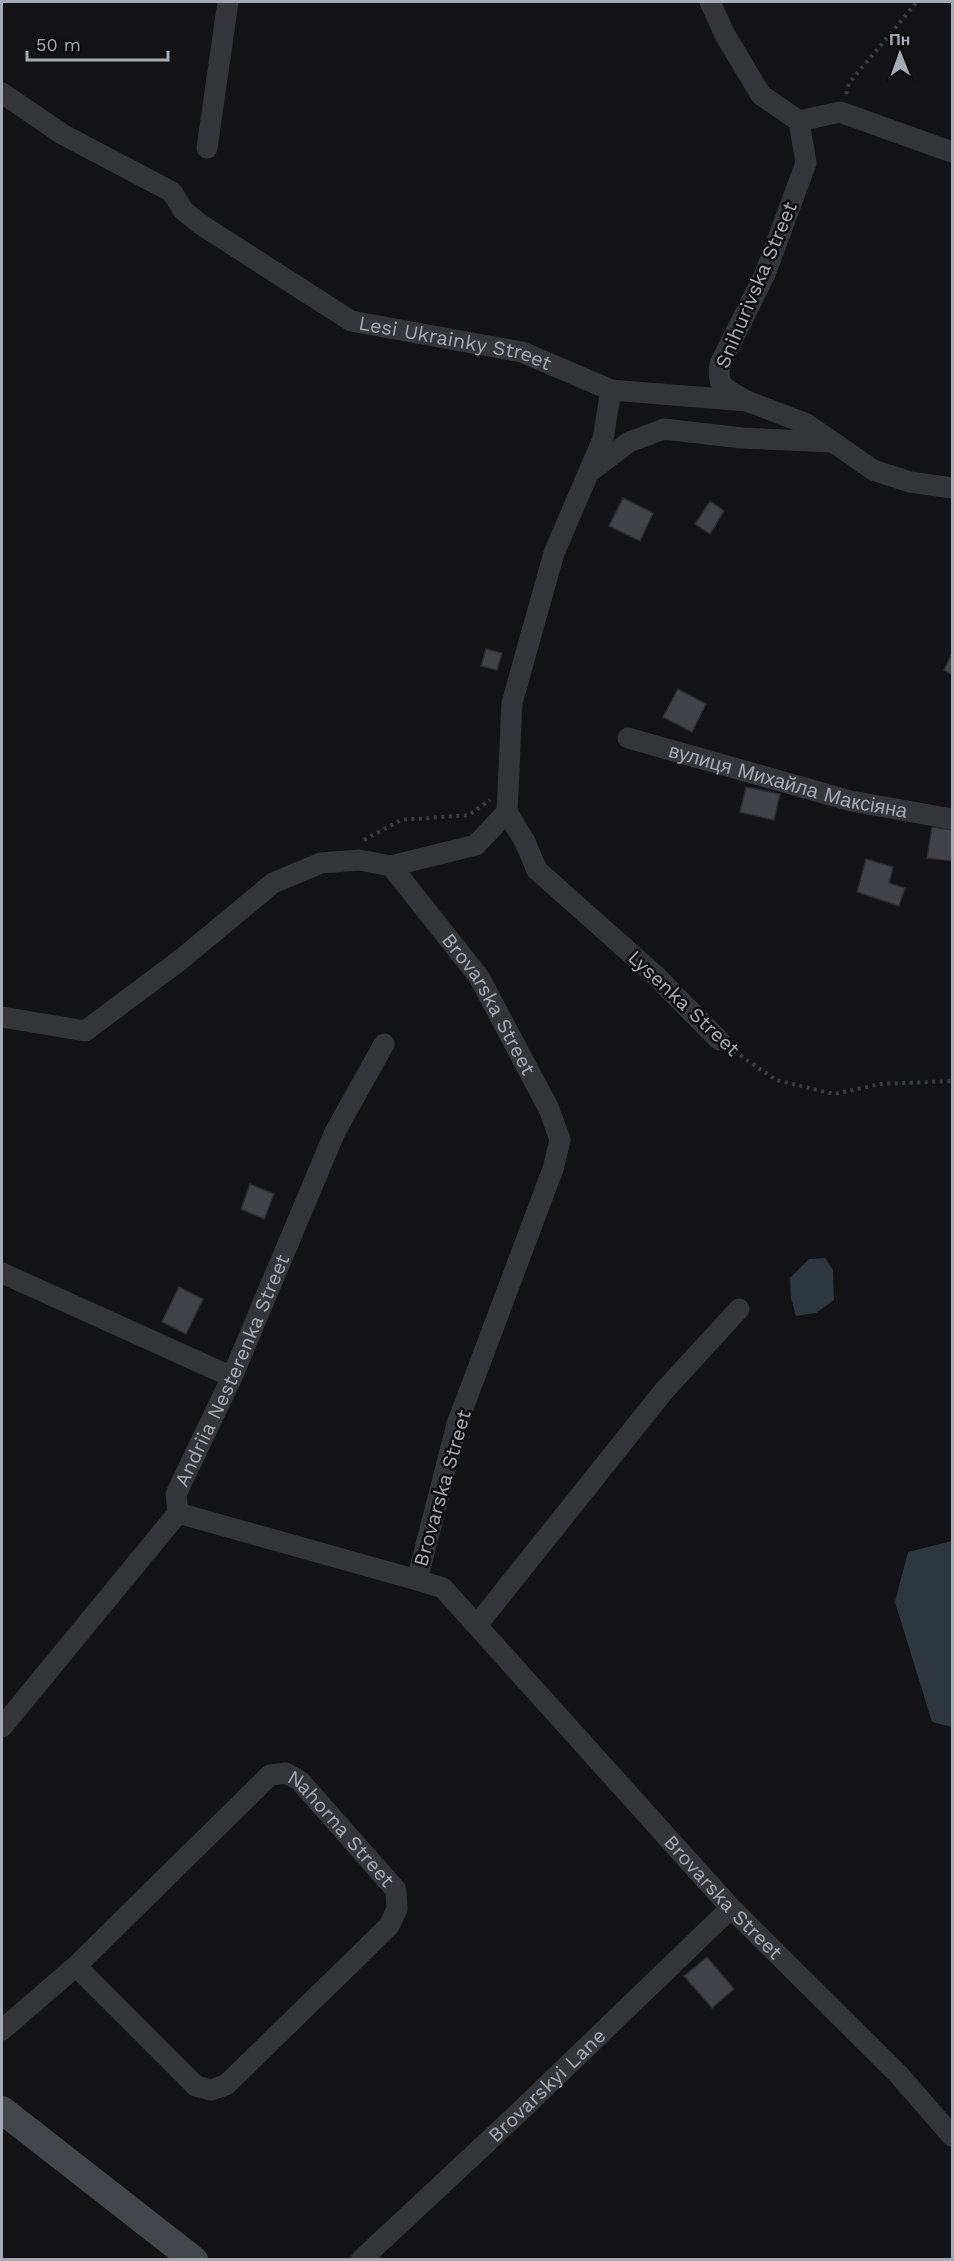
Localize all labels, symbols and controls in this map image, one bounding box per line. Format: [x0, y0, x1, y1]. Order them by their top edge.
scale bar [27, 24, 168, 62]
north arrow [870, 24, 930, 84]
text: Пн [889, 30, 910, 49]
text: 50 m [36, 34, 81, 55]
street label: Snihurivska Street [710, 198, 802, 372]
street label: Lesi Ukrainky Street [357, 311, 556, 375]
street label: вулиця Михайла Максіяна [666, 738, 910, 823]
street label: Brovarska Street [437, 928, 541, 1079]
street label: Lysenka Street [623, 945, 745, 1061]
street label: Andriia Nesterenka Street [169, 1250, 295, 1490]
street label: Brovarska Street [408, 1406, 476, 1569]
street label: Nahorna Street [284, 1765, 400, 1892]
street label: Brovarska Street [659, 1830, 788, 1965]
street label: Brovarskyi Lane [483, 2023, 611, 2147]

